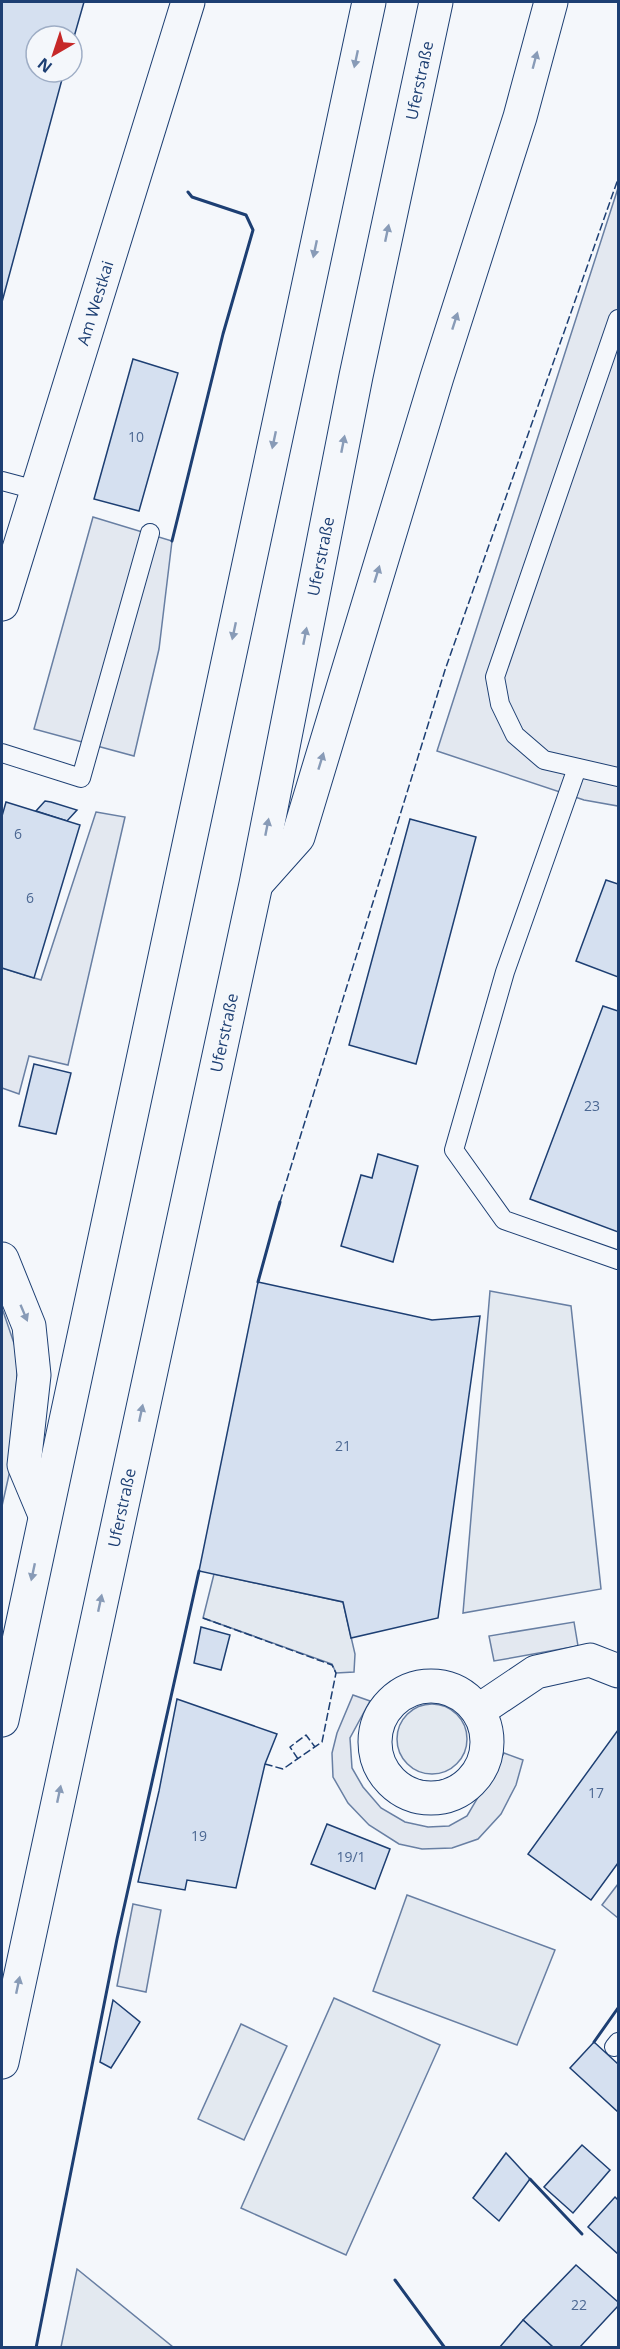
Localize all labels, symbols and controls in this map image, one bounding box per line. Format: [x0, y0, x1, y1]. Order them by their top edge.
north arrow [24, 24, 84, 84]
street label: Uferstraße [400, 39, 438, 122]
one-way arrow [351, 49, 360, 68]
one-way arrow [531, 51, 540, 69]
text: N [33, 53, 57, 78]
one-way arrow [382, 224, 392, 242]
one-way arrow [310, 240, 320, 259]
street label: Am Westkai [72, 258, 118, 348]
one-way arrow [450, 312, 460, 330]
house number: 10 [128, 427, 144, 446]
one-way arrow [269, 431, 279, 449]
one-way arrow [339, 435, 348, 454]
street label: Uferstraße [302, 515, 339, 598]
one-way arrow [373, 565, 382, 583]
one-way arrow [228, 621, 238, 640]
one-way arrow [301, 626, 310, 645]
one-way arrow [317, 752, 326, 770]
one-way arrow [263, 817, 272, 836]
house number: 6 [14, 824, 22, 843]
house number: 6 [26, 888, 34, 907]
street label: Uferstraße [205, 991, 243, 1074]
house number: 23 [584, 1096, 600, 1115]
one-way arrow [19, 1304, 29, 1322]
one-way arrow [137, 1403, 146, 1422]
house number: 21 [335, 1436, 351, 1455]
street label: Uferstraße [102, 1466, 141, 1549]
one-way arrow [28, 1563, 37, 1582]
one-way arrow [96, 1594, 105, 1613]
house number: 17 [588, 1783, 604, 1802]
one-way arrow [55, 1784, 64, 1803]
house number: 19 [191, 1826, 207, 1845]
house number: 19/1 [336, 1847, 366, 1866]
one-way arrow [14, 1975, 23, 1994]
house number: 22 [571, 2295, 587, 2314]

